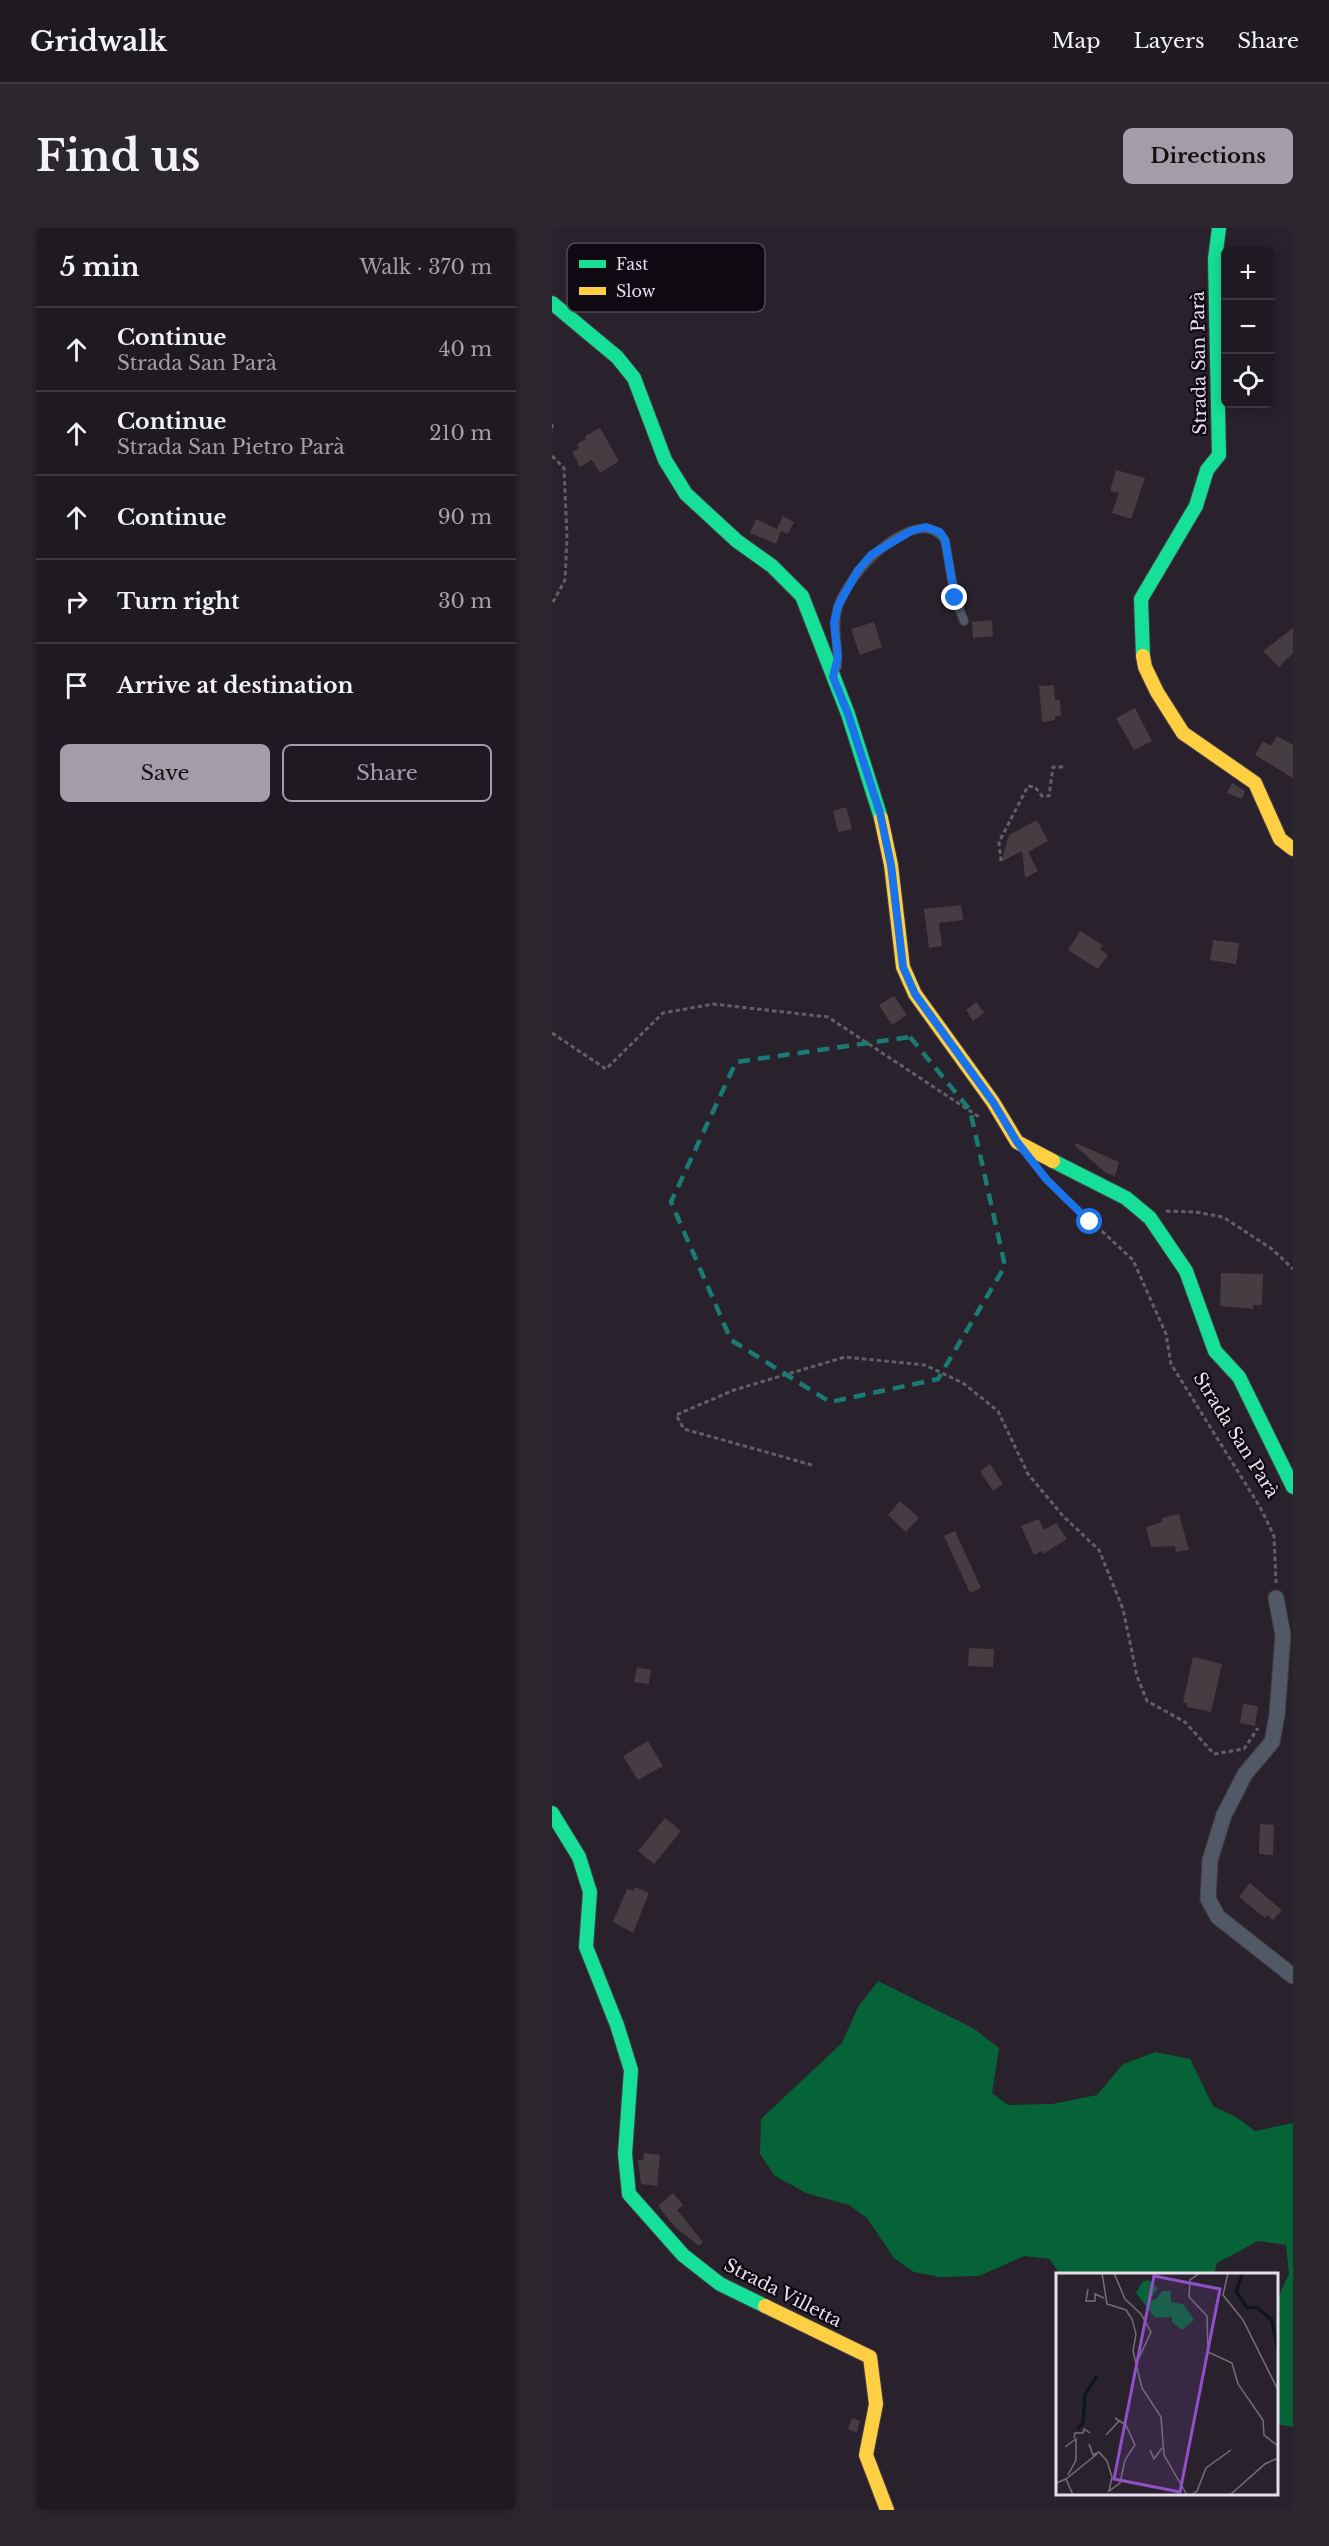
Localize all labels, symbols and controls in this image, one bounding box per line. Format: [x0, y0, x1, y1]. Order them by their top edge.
text: Gridwalk [30, 24, 167, 59]
text: Map [1052, 28, 1101, 54]
text: Layers [1134, 28, 1205, 54]
text: Share [1238, 28, 1299, 54]
button: Directions [1123, 128, 1293, 184]
text: Find us [36, 130, 200, 182]
legend [567, 243, 765, 312]
map controls [1221, 246, 1275, 408]
button: + [1221, 246, 1275, 300]
text: 5 min [60, 251, 139, 283]
text: Fast [616, 254, 648, 274]
text: Walk · 370 m [360, 255, 492, 279]
text: Slow [616, 281, 656, 301]
street label: Strada San Parà [1187, 291, 1211, 435]
button: − [1221, 300, 1275, 354]
text: Continue [117, 324, 226, 351]
icon: ahead [60, 333, 93, 366]
text: 40 m [439, 337, 492, 361]
text: Strada San Parà [117, 351, 277, 375]
button: locate [1221, 354, 1275, 408]
text: Continue [117, 408, 226, 435]
icon: ahead [60, 417, 93, 450]
text: 210 m [429, 421, 492, 445]
text: Strada San Pietro Parà [117, 435, 345, 459]
icon: ahead [60, 501, 93, 534]
text: Continue [117, 504, 226, 531]
text: 90 m [438, 505, 492, 529]
route end [941, 584, 967, 610]
icon: right [60, 585, 93, 618]
text: Turn right [117, 588, 239, 615]
text: 30 m [438, 589, 492, 613]
icon: arrive [60, 669, 93, 702]
text: Arrive at destination [117, 672, 354, 699]
button: Save [60, 744, 270, 802]
button: Share [282, 744, 492, 802]
route start [1076, 1208, 1102, 1234]
street label: Strada San Parà [1189, 1368, 1283, 1502]
street label: Strada Villetta [721, 2254, 845, 2332]
inset map [1056, 2273, 1278, 2495]

